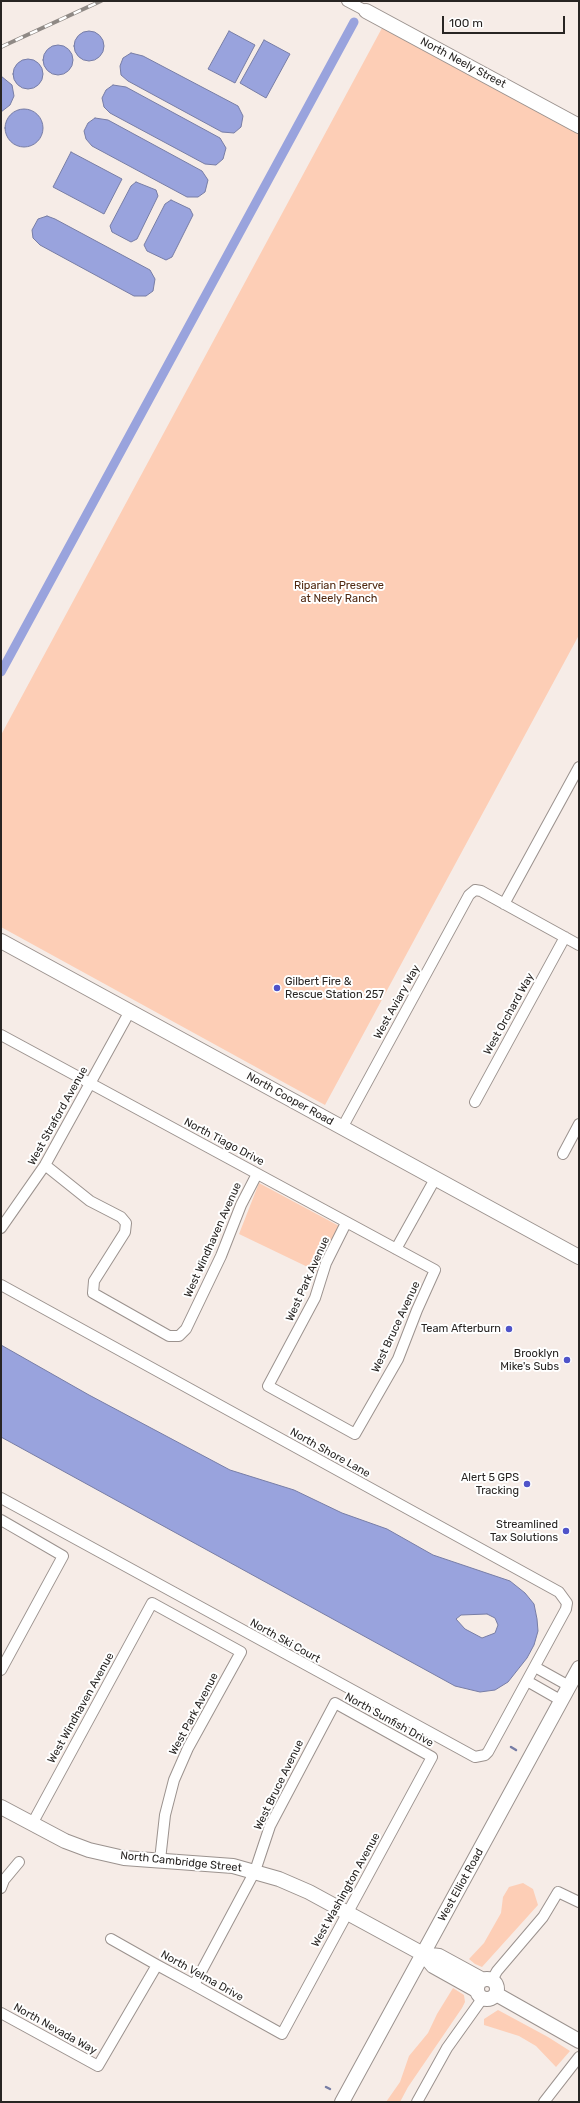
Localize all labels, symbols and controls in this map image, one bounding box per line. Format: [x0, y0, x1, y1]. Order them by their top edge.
scale bar [444, 8, 567, 34]
text: 100 m [449, 16, 483, 30]
street label: North Neely Street [418, 35, 508, 91]
park label: Riparian Preserve at Neely Ranch [294, 579, 384, 605]
street label: West Aviary Way [371, 963, 423, 1041]
street label: West Orchard Way [481, 971, 537, 1057]
place label: Gilbert Fire & Rescue Station 257 [285, 975, 384, 1001]
marker: Gilbert Fire & Rescue Station 257 [272, 983, 282, 993]
street label: West Straford Avenue [25, 1064, 91, 1168]
street label: North Cooper Road [244, 1070, 336, 1128]
street label: North Tiago Drive [182, 1115, 266, 1169]
street label: West Windhaven Avenue [182, 1180, 244, 1300]
street label: West Park Avenue [283, 1235, 333, 1323]
street label: West Bruce Avenue [369, 1279, 423, 1375]
place label: Team Afterburn [421, 1322, 501, 1336]
marker: Team Afterburn [504, 1324, 514, 1334]
place label: Brooklyn Mike's Subs [500, 1347, 559, 1373]
marker: Brooklyn Mike's Subs [562, 1355, 572, 1365]
street label: North Shore Lane [288, 1425, 372, 1481]
place label: Alert 5 GPS Tracking [461, 1471, 519, 1497]
marker: Alert 5 GPS Tracking [522, 1479, 532, 1489]
place label: Streamlined Tax Solutions [490, 1518, 558, 1544]
marker: Streamlined Tax Solutions [561, 1526, 571, 1536]
street label: North Ski Court [247, 1616, 323, 1666]
street label: West Windhaven Avenue [45, 1650, 117, 1766]
street label: West Park Avenue [167, 1671, 221, 1757]
street label: North Sunfish Drive [342, 1690, 436, 1750]
street label: West Bruce Avenue [251, 1738, 307, 1832]
street label: West Washington Avenue [309, 1831, 383, 1949]
street label: West Elliot Road [436, 1846, 486, 1924]
street label: North Cambridge Street [120, 1849, 242, 1875]
street label: North Velma Drive [158, 1948, 246, 2004]
street label: North Nevada Way [11, 2001, 99, 2057]

